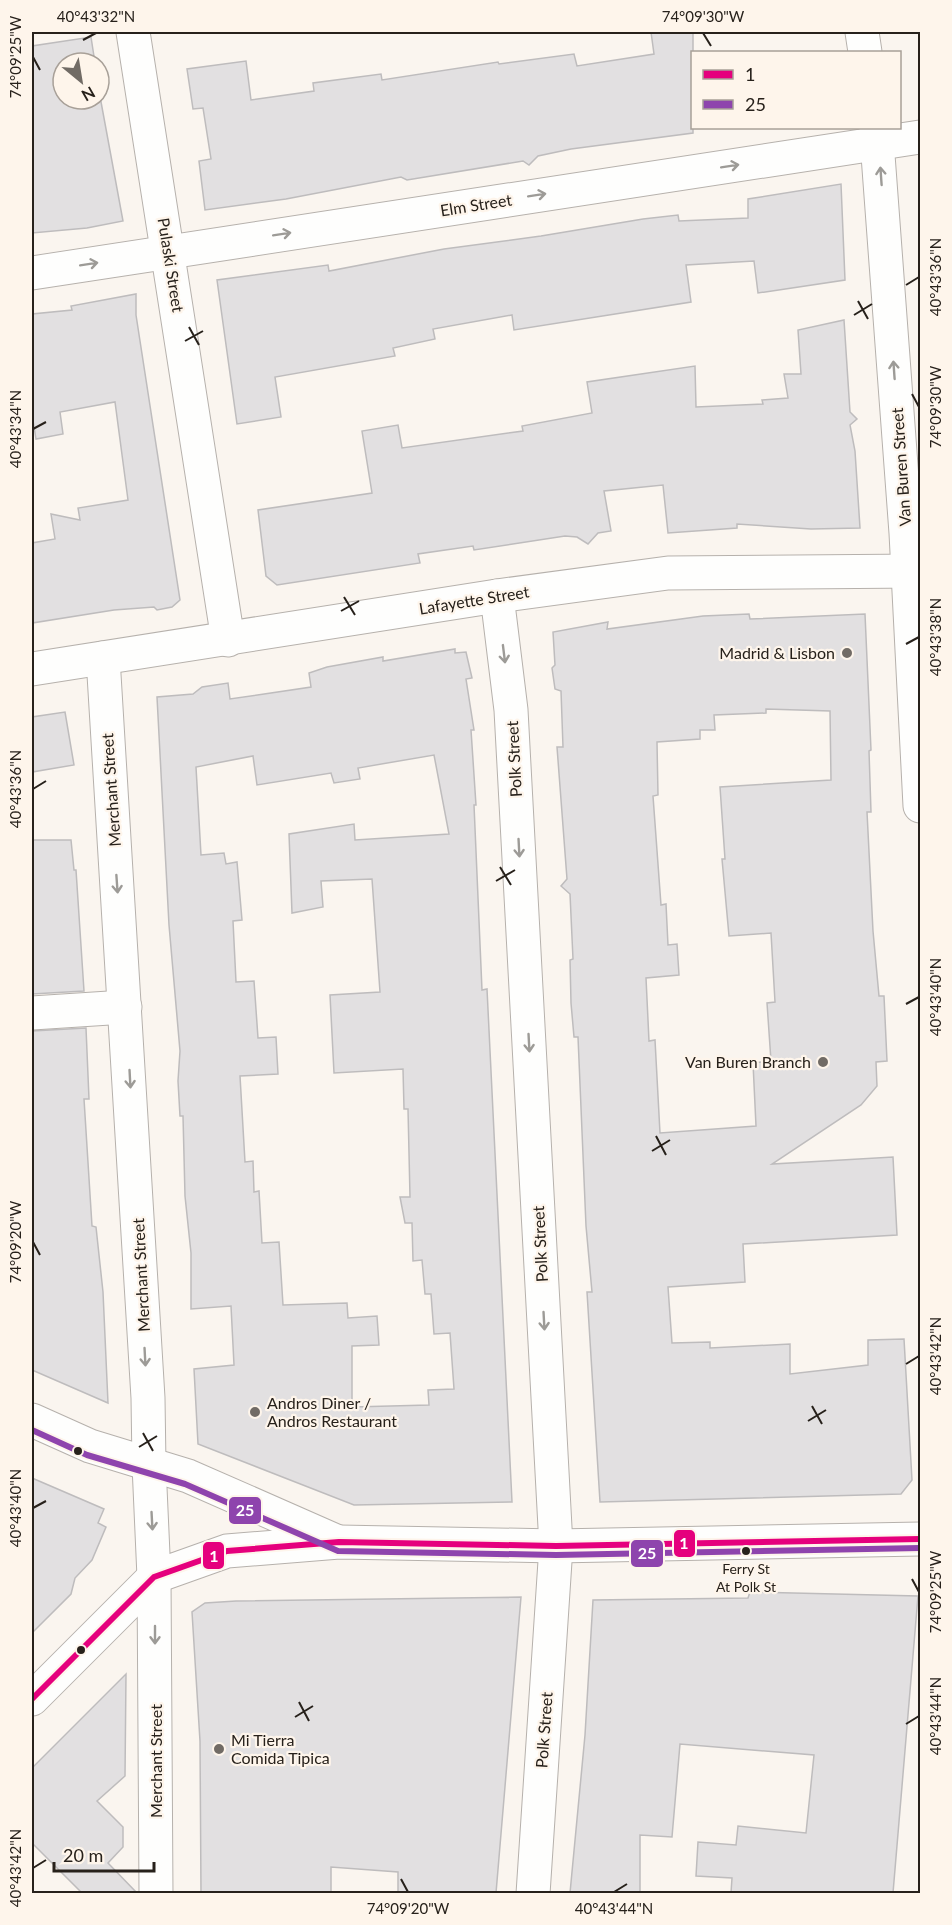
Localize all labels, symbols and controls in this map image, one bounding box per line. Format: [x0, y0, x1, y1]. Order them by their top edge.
text: 40°43'32"N [57, 7, 135, 25]
text: 74°09'30"W [662, 7, 745, 25]
text: 74°09'25"W [6, 15, 24, 98]
north arrow [51, 51, 111, 111]
legend [691, 51, 901, 129]
text: 1 [745, 63, 755, 85]
text: N [79, 83, 99, 106]
text: 25 [745, 93, 766, 115]
one-way arrow [719, 160, 739, 171]
one-way arrow [875, 166, 886, 186]
street label: Elm Street [439, 189, 513, 220]
one-way arrow [527, 190, 546, 201]
street label: Pulaski Street [155, 216, 188, 314]
one-way arrow [272, 229, 291, 240]
text: 40°43'36"N [926, 238, 944, 316]
one-way arrow [79, 258, 99, 269]
one-way arrow [888, 361, 899, 381]
text: 74°09'30"W [926, 365, 944, 448]
text: 40°43'34"N [6, 390, 24, 468]
street label: Van Buren Street [887, 407, 914, 527]
street label: Lafayette Street [417, 581, 531, 618]
text: 40°43'38"N [926, 598, 944, 676]
one-way arrow [499, 643, 510, 663]
place label: Madrid & Lisbon [719, 643, 835, 662]
marker: Madrid & Lisbon [840, 646, 854, 660]
street label: Polk Street [502, 720, 525, 798]
street label: Merchant Street [97, 732, 124, 847]
text: 40°43'36"N [6, 750, 24, 828]
one-way arrow [513, 838, 524, 858]
one-way arrow [112, 874, 123, 894]
text: 40°43'40"N [926, 958, 944, 1036]
one-way arrow [524, 1032, 535, 1052]
place label: Van Buren Branch [685, 1052, 811, 1071]
marker: Van Buren Branch [816, 1055, 830, 1069]
one-way arrow [124, 1068, 135, 1088]
text: 74°09'20"W [6, 1200, 24, 1283]
street label: Polk Street [528, 1205, 551, 1283]
street label: Merchant Street [128, 1217, 153, 1332]
one-way arrow [539, 1311, 550, 1331]
text: 40°43'42"N [926, 1317, 944, 1395]
one-way arrow [140, 1347, 151, 1367]
place label: Andros Diner / Andros Restaurant [267, 1393, 397, 1430]
marker: Andros Diner / Andros Restaurant [248, 1405, 262, 1419]
unlabelled marker [72, 1445, 84, 1457]
text: 40°43'40"N [6, 1469, 24, 1547]
line badge: 25 [228, 1496, 262, 1525]
text: 25 [236, 1500, 254, 1519]
one-way arrow [146, 1511, 157, 1531]
line badge: 1 [673, 1529, 696, 1558]
text: 1 [679, 1533, 689, 1552]
line badge: 25 [630, 1539, 664, 1568]
line badge: 1 [202, 1541, 225, 1570]
text: 25 [638, 1543, 656, 1562]
marker: Ferry St At Polk St [740, 1545, 752, 1557]
text: 1 [209, 1546, 219, 1565]
text: 74°09'25"W [926, 1550, 944, 1633]
place label: Ferry St At Polk St [716, 1560, 776, 1595]
one-way arrow [149, 1625, 161, 1645]
unlabelled marker [75, 1644, 87, 1656]
text: 40°43'44"N [926, 1677, 944, 1755]
street label: Polk Street [531, 1691, 556, 1769]
street label: Merchant Street [146, 1704, 165, 1818]
place label: Mi Tierra Comida Tipica [231, 1730, 330, 1767]
marker: Mi Tierra Comida Tipica [212, 1742, 226, 1756]
text: 40°43'42"N [6, 1829, 24, 1907]
scale bar [54, 1835, 154, 1873]
text: 20 m [63, 1844, 103, 1866]
text: 74°09'20"W [367, 1899, 450, 1917]
text: 40°43'44"N [575, 1899, 653, 1917]

